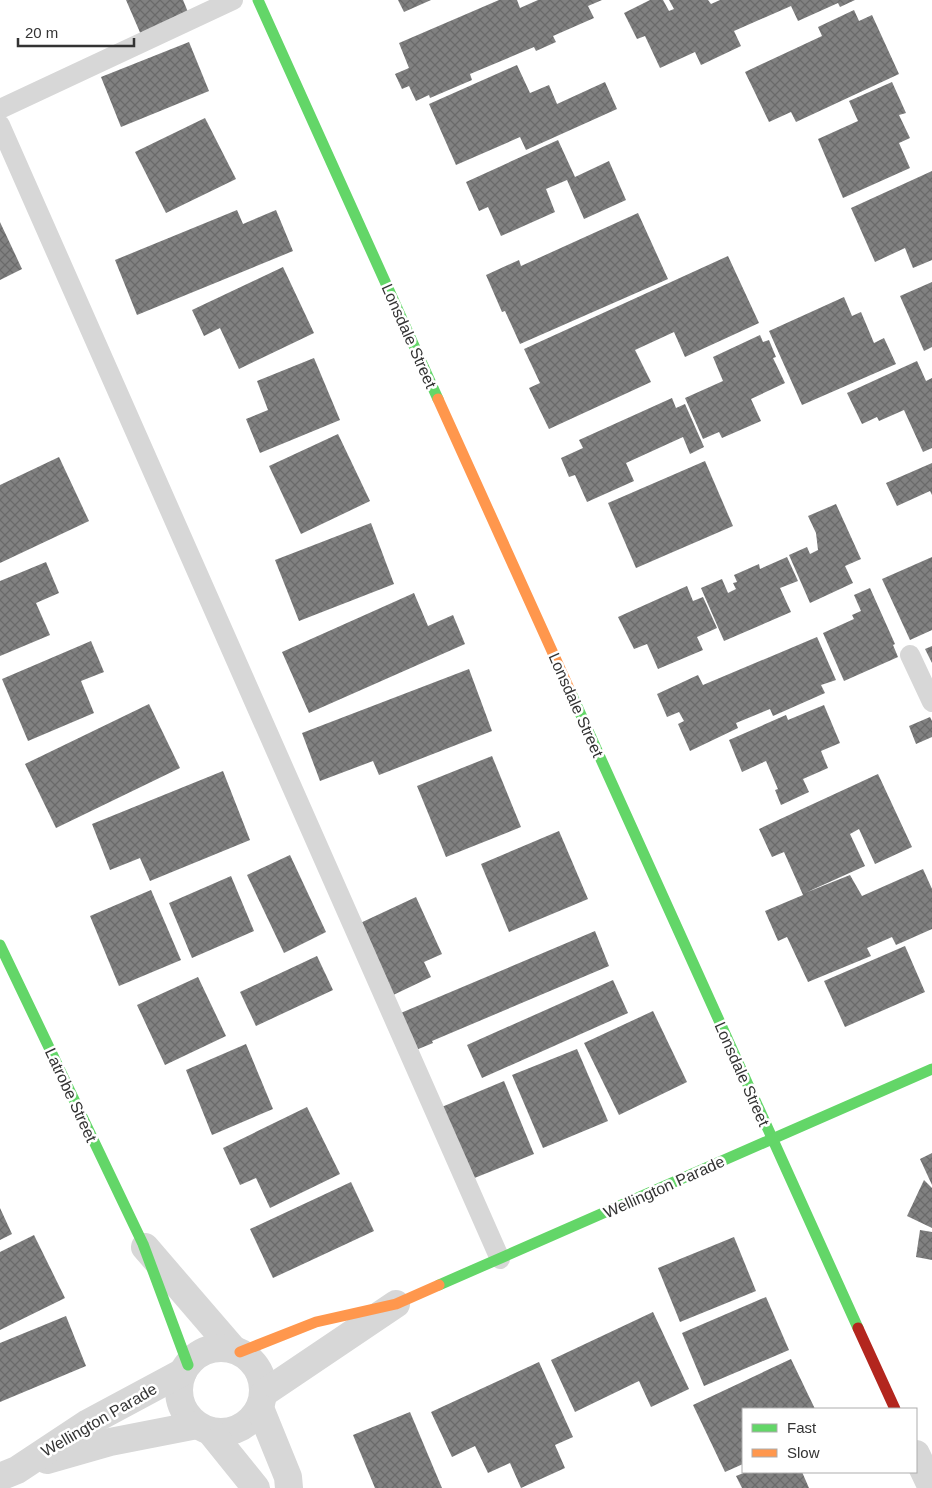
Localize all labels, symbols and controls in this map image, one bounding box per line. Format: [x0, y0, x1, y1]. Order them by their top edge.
scale bar [18, 15, 134, 47]
text: 20 m [25, 24, 58, 41]
street label: Lonsdale Street [378, 281, 440, 391]
street label: Lonsdale Street [545, 650, 607, 760]
street label: Lonsdale Street [711, 1019, 773, 1129]
street label: Latrobe Street [42, 1045, 100, 1145]
street label: Wellington Parade [601, 1153, 727, 1221]
street label: Wellington Parade [38, 1380, 160, 1460]
legend [742, 1408, 917, 1473]
text: Fast [787, 1419, 817, 1436]
text: Slow [787, 1444, 820, 1461]

